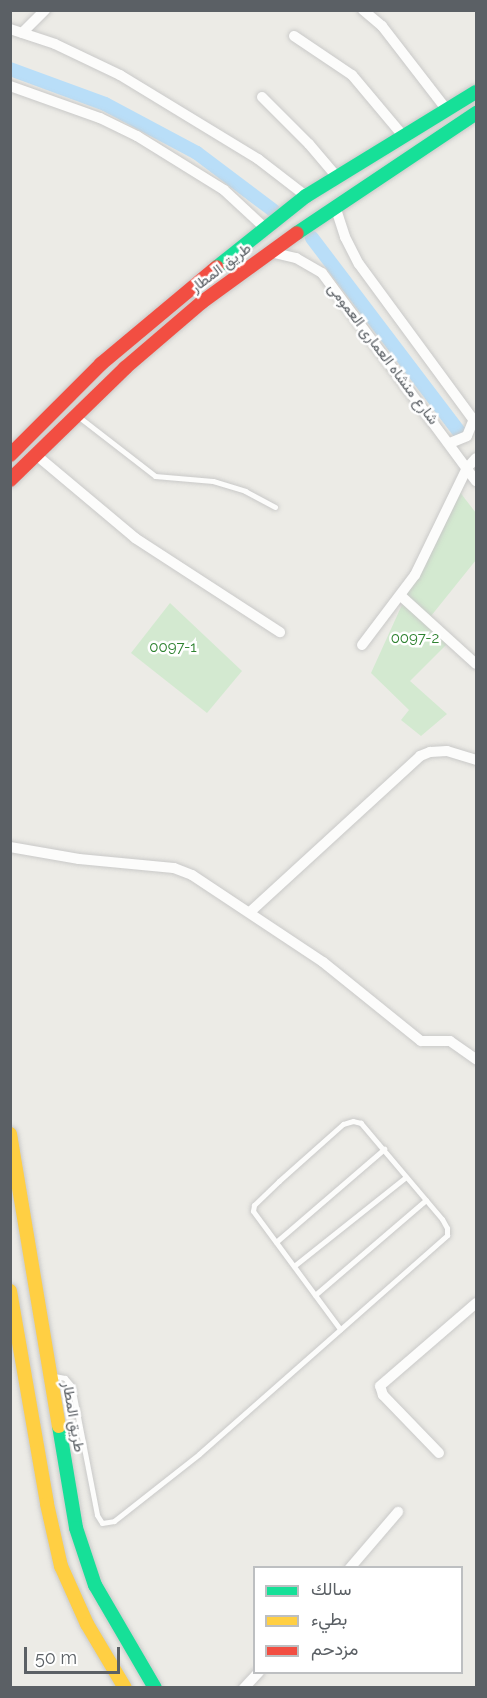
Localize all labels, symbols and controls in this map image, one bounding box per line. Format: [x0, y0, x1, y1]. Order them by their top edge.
street label: طريق المطار [187, 239, 255, 297]
street label: شارع منشاه العمارى العمومى [324, 280, 442, 428]
park label: 0097-2 [391, 630, 439, 648]
park label: 0097-1 [149, 639, 197, 657]
street label: طريق المطار [58, 1380, 88, 1454]
legend [253, 1566, 463, 1674]
text: سالك [311, 1578, 351, 1599]
text: بطيء [311, 1608, 347, 1629]
scale bar [27, 1635, 123, 1673]
text: مزدحم [311, 1638, 358, 1659]
text: 50 m [35, 1647, 77, 1668]

